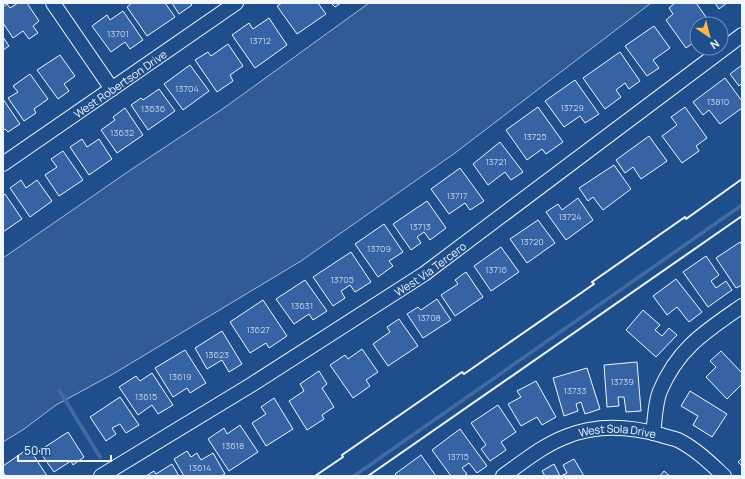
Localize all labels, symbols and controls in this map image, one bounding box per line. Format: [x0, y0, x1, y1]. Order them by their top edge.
north arrow [689, 16, 729, 56]
house number: 13701 [107, 27, 129, 40]
house number: 13712 [249, 34, 271, 47]
text: N [707, 36, 723, 53]
street label: West Robertson Drive [70, 46, 170, 121]
house number: 13704 [175, 82, 199, 95]
house number: 13810 [707, 95, 729, 108]
house number: 13729 [560, 101, 584, 114]
house number: 13636 [141, 102, 166, 115]
house number: 13632 [110, 126, 134, 139]
house number: 13725 [523, 130, 547, 143]
house number: 13721 [485, 155, 507, 168]
house number: 13717 [446, 189, 468, 202]
house number: 13724 [558, 210, 582, 223]
house number: 13713 [409, 220, 431, 233]
house number: 13720 [520, 235, 544, 248]
street label: West Via Tercero [391, 238, 469, 299]
house number: 13709 [367, 242, 391, 255]
house number: 13716 [485, 263, 507, 276]
house number: 13705 [330, 273, 354, 286]
house number: 13631 [291, 299, 313, 312]
house number: 13708 [417, 311, 441, 324]
house number: 13627 [246, 323, 270, 336]
house number: 13623 [205, 348, 229, 361]
house number: 13619 [168, 370, 192, 383]
house number: 13739 [610, 375, 634, 388]
house number: 13733 [564, 384, 586, 397]
house number: 13615 [135, 390, 157, 403]
street label: West Sola Drive [577, 420, 658, 441]
scale bar [18, 437, 111, 463]
house number: 13618 [222, 439, 244, 452]
text: 50 m [24, 442, 51, 459]
house number: 13715 [447, 450, 469, 463]
house number: 13614 [189, 461, 211, 474]

